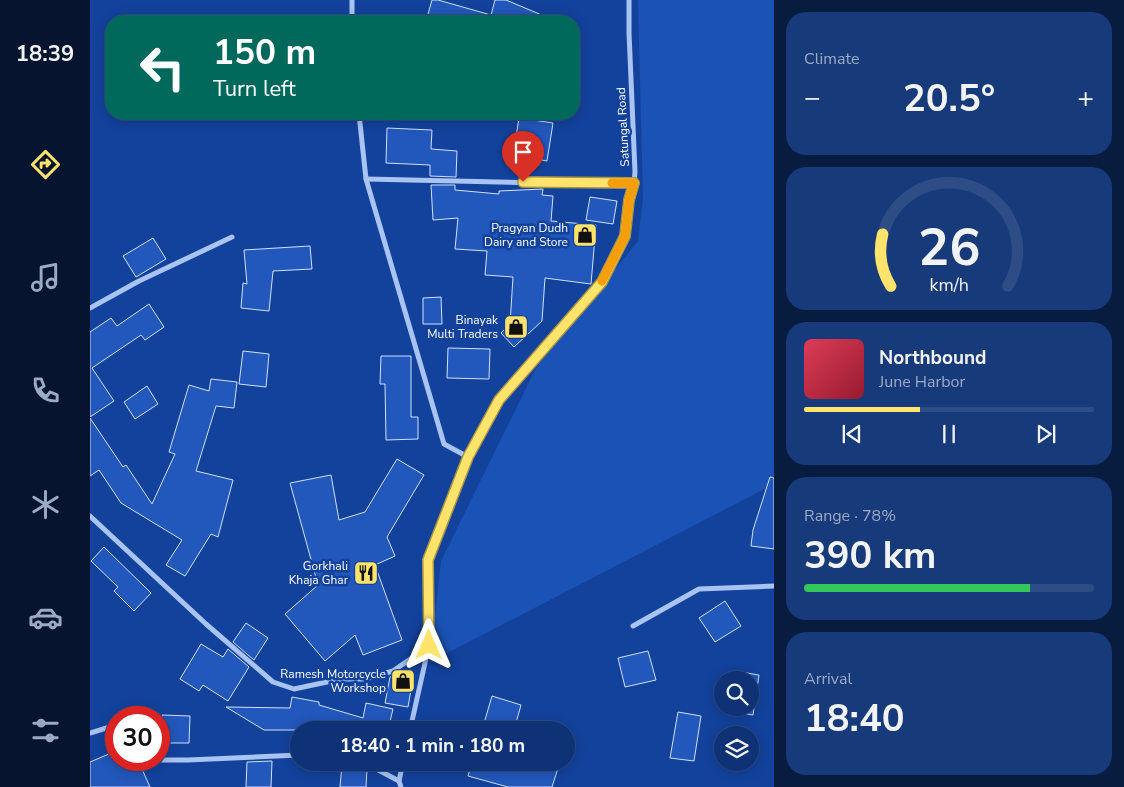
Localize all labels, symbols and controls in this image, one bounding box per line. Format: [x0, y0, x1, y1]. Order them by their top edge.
text: 150 m [213, 29, 316, 76]
icon: left [130, 35, 195, 100]
text: 18:39 [16, 39, 74, 69]
text: Climate [804, 48, 859, 70]
text: 20.5° [903, 73, 995, 124]
text: Turn left [213, 74, 296, 104]
text: − [804, 79, 821, 117]
text: + [1077, 79, 1094, 117]
street label: Satungal Road [613, 87, 633, 167]
pin [502, 131, 544, 182]
icon: arrive [509, 138, 537, 166]
icon: directions [28, 147, 63, 182]
text: 26 [918, 212, 980, 283]
place label: Pragyan Dudh Dairy and Store [484, 220, 568, 250]
shop icon: Pragyan Dudh Dairy and Store [572, 222, 598, 248]
icon: music [28, 260, 63, 295]
text: km/h [929, 273, 969, 297]
place label: Binayak Multi Traders [427, 312, 499, 342]
shop icon: Binayak Multi Traders [503, 314, 529, 340]
text: Northbound [879, 345, 986, 371]
text: June Harbor [879, 371, 965, 393]
icon: phone [28, 373, 63, 408]
icon: previous [838, 420, 866, 448]
icon: pause [935, 420, 963, 448]
icon: next [1032, 420, 1060, 448]
icon: climate [28, 487, 63, 522]
text: Range · 78% [804, 505, 896, 527]
text: 390 km [804, 530, 936, 581]
place label: Gorkhali Khaja Ghar [289, 558, 349, 588]
restaurant icon: Gorkhali Khaja Ghar [353, 560, 379, 586]
icon: car [28, 600, 63, 635]
position arrow [402, 618, 454, 670]
place label: Ramesh Motorcycle Workshop [280, 666, 386, 696]
shop icon: Ramesh Motorcycle Workshop [390, 668, 416, 694]
text: Arrival [804, 668, 852, 690]
map controls [714, 671, 759, 771]
button: search [714, 671, 759, 716]
text: 18:40 [804, 693, 905, 744]
speed limit sign: 30 [105, 706, 170, 771]
icon: filters [28, 713, 63, 748]
button: layers [714, 726, 759, 771]
text: 18:40 · 1 min · 180 m [340, 733, 525, 759]

